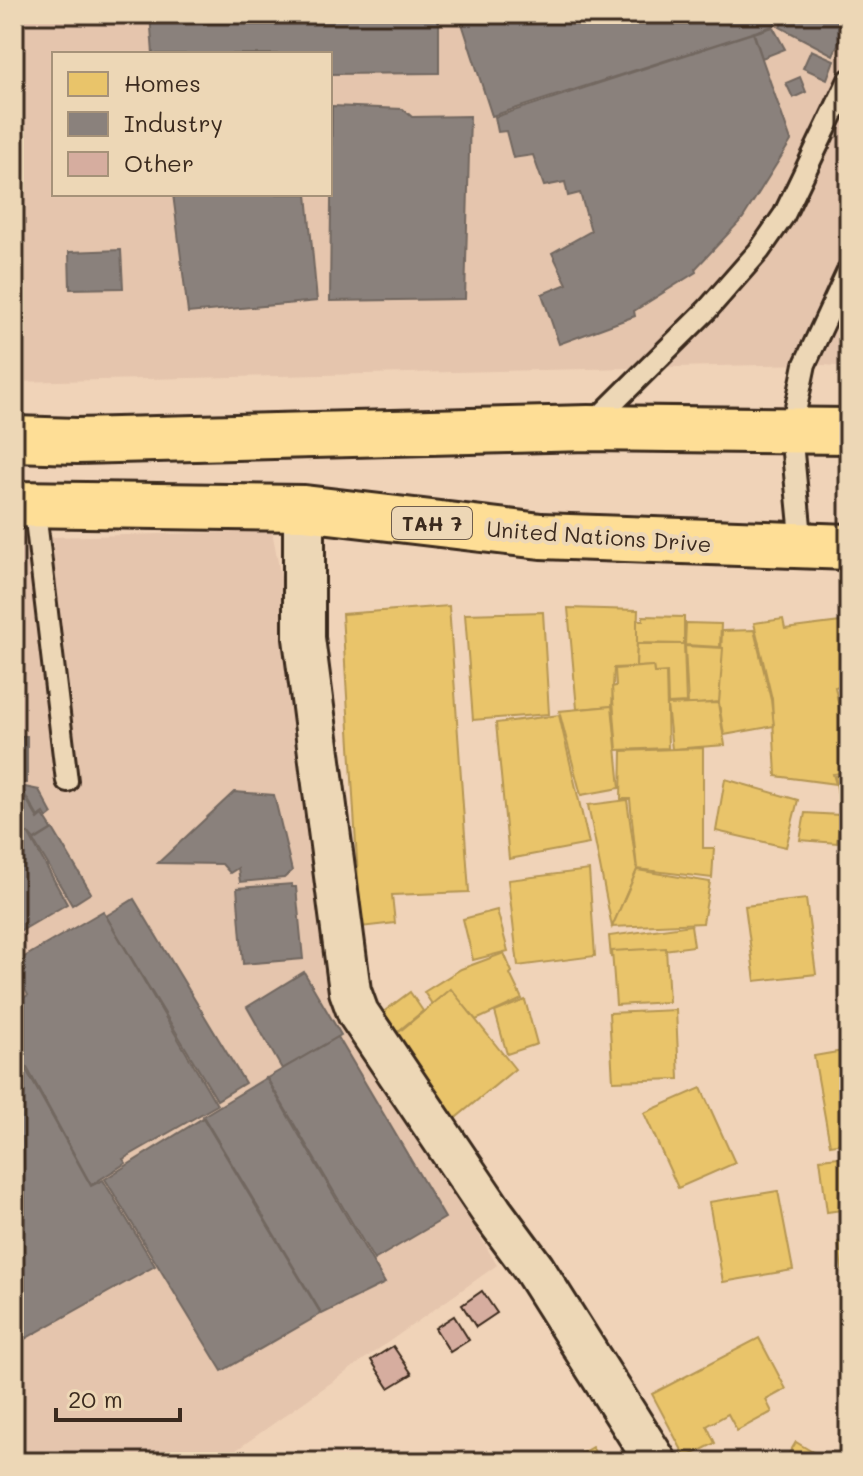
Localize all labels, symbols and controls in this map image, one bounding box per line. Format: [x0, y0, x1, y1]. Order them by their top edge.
legend [52, 52, 332, 196]
text: Homes [124, 67, 201, 98]
text: Industry [124, 107, 223, 138]
text: Other [124, 147, 194, 178]
road number: TAH 7 [392, 507, 472, 539]
street label: United Nations Drive [486, 514, 712, 558]
scale bar [56, 1372, 180, 1422]
text: 20 m [68, 1383, 123, 1414]

